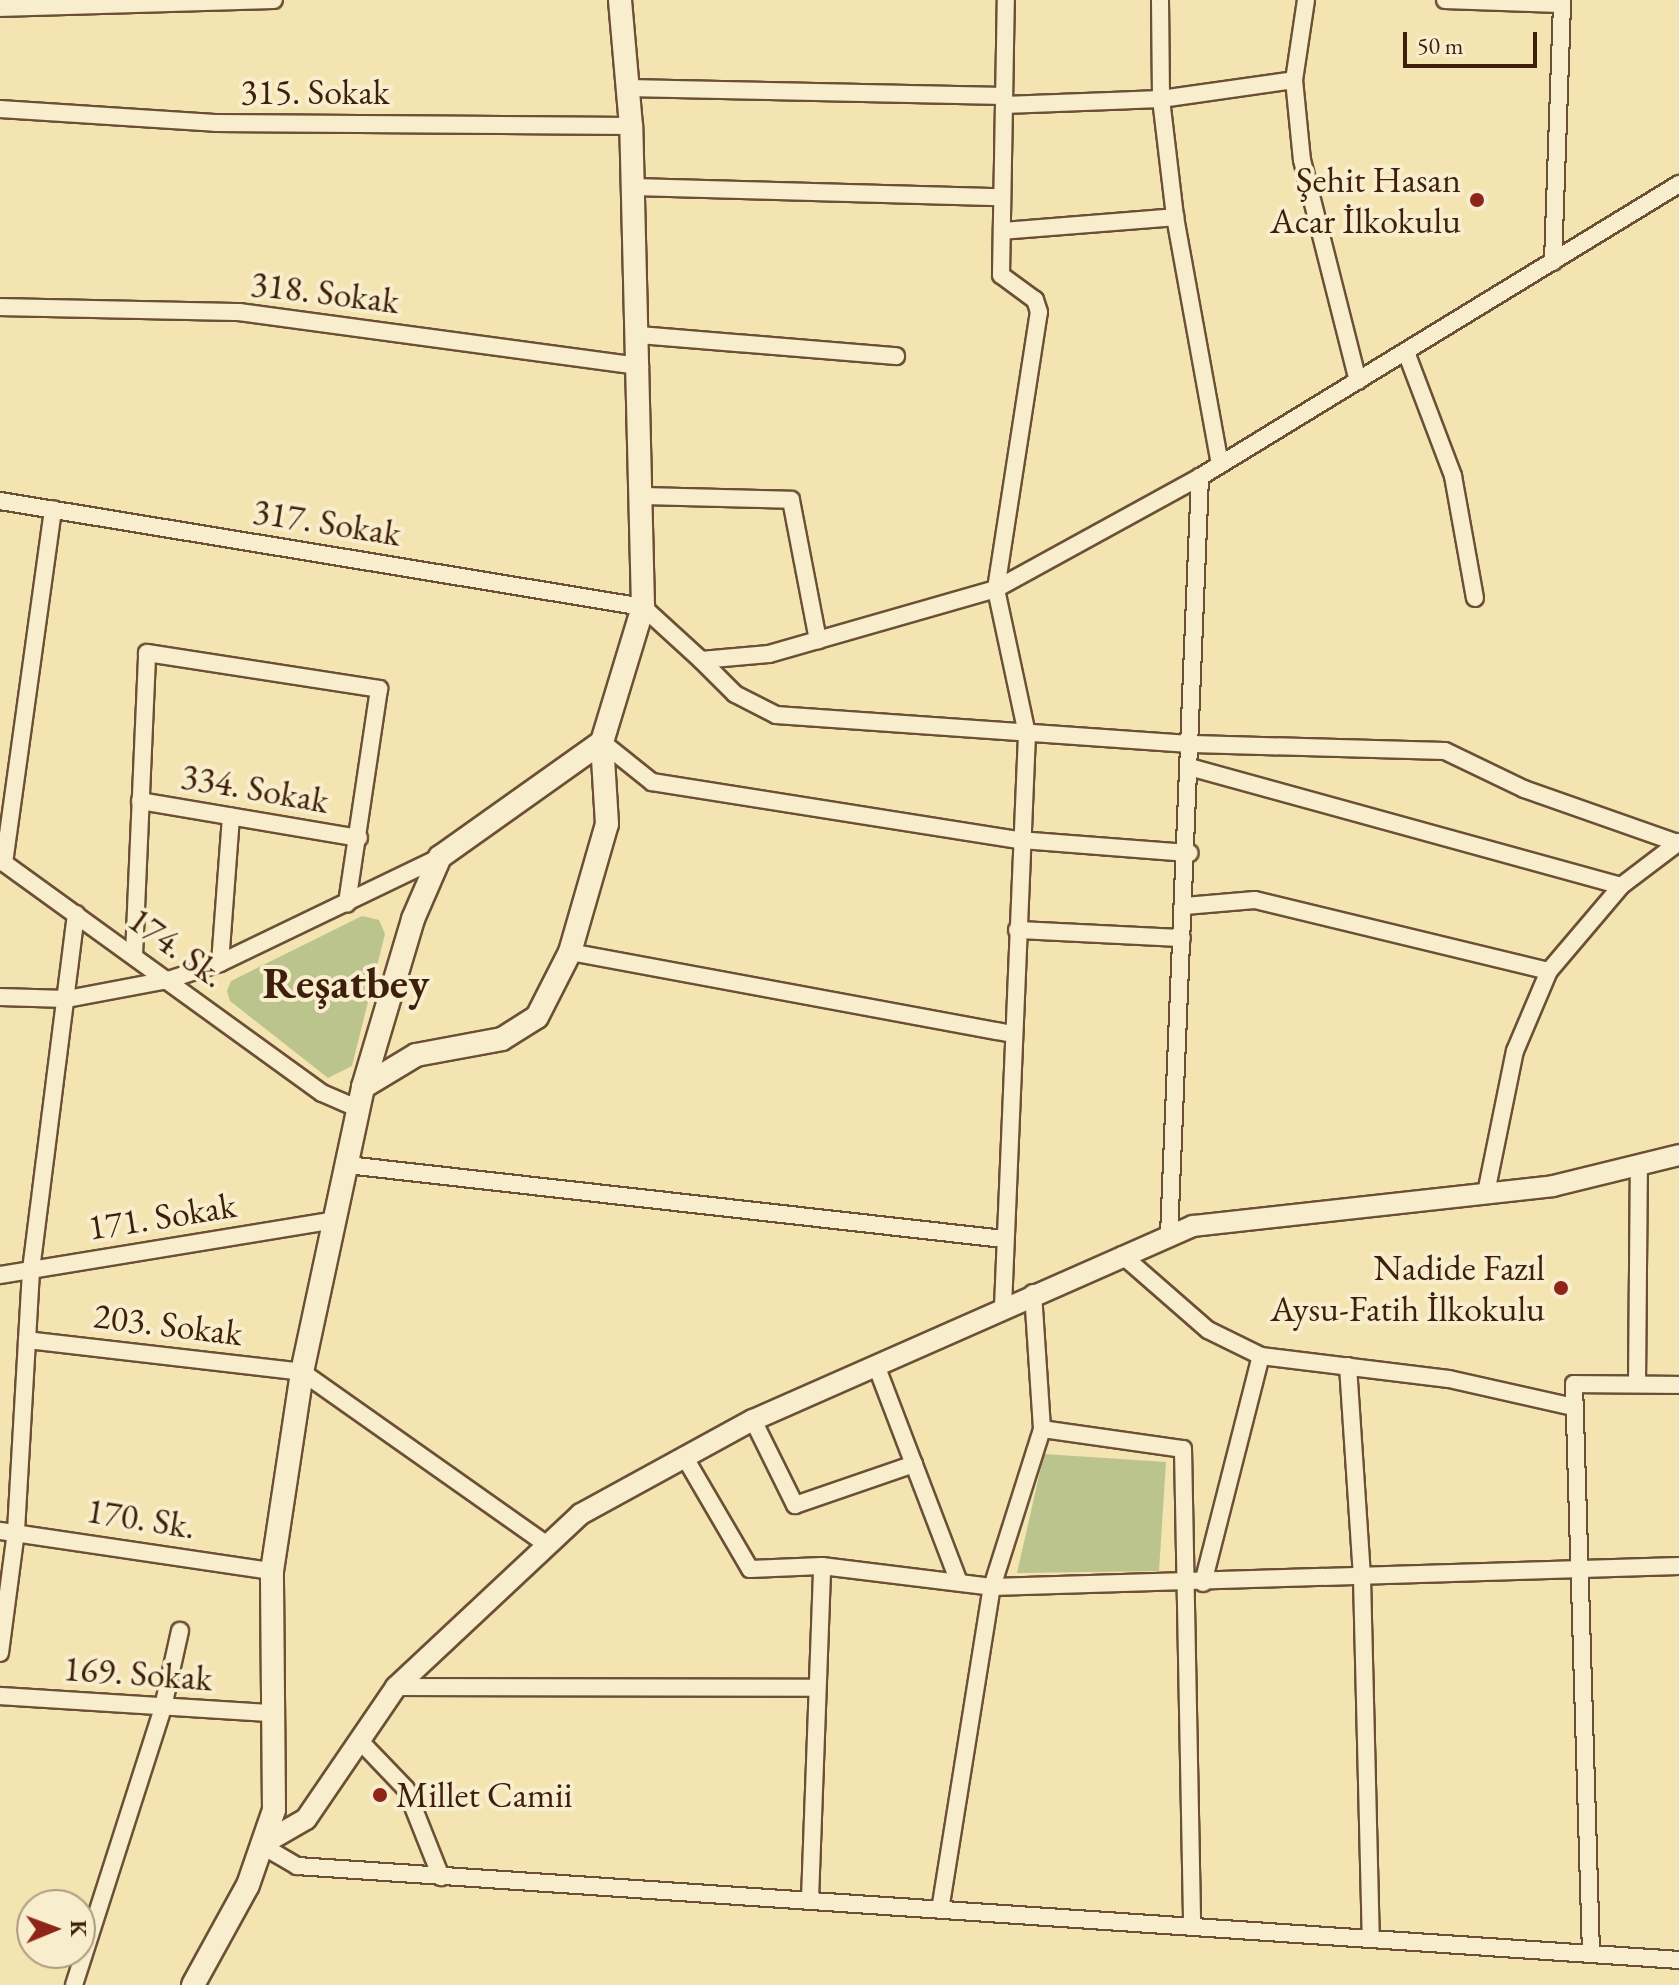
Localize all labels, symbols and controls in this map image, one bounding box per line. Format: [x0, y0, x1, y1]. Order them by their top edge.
scale bar [1407, 16, 1541, 66]
text: 50 m [1417, 30, 1464, 61]
street label: 315. Sokak [240, 70, 390, 114]
place label: Şehit Hasan Acar İlkokulu [1270, 157, 1461, 242]
marker: Şehit Hasan Acar İlkokulu [1468, 191, 1486, 209]
street label: 318. Sokak [248, 261, 402, 323]
street label: 317. Sokak [250, 489, 404, 555]
street label: 334. Sokak [178, 754, 332, 822]
street label: 174. Sk. [120, 897, 234, 997]
district label: Reşatbey [263, 957, 429, 1009]
street label: 171. Sokak [85, 1183, 239, 1249]
place label: Nadide Fazıl Aysu-Fatih İlkokulu [1270, 1245, 1545, 1330]
marker: Nadide Fazıl Aysu-Fatih İlkokulu [1552, 1279, 1570, 1297]
street label: 203. Sokak [91, 1293, 245, 1355]
street label: 170. Sk. [84, 1488, 198, 1548]
street label: 169. Sokak [62, 1646, 214, 1700]
place label: Millet Camii [396, 1773, 573, 1817]
marker: Millet Camii [371, 1786, 389, 1804]
north arrow [16, 1889, 96, 1969]
text: K [64, 1920, 93, 1937]

